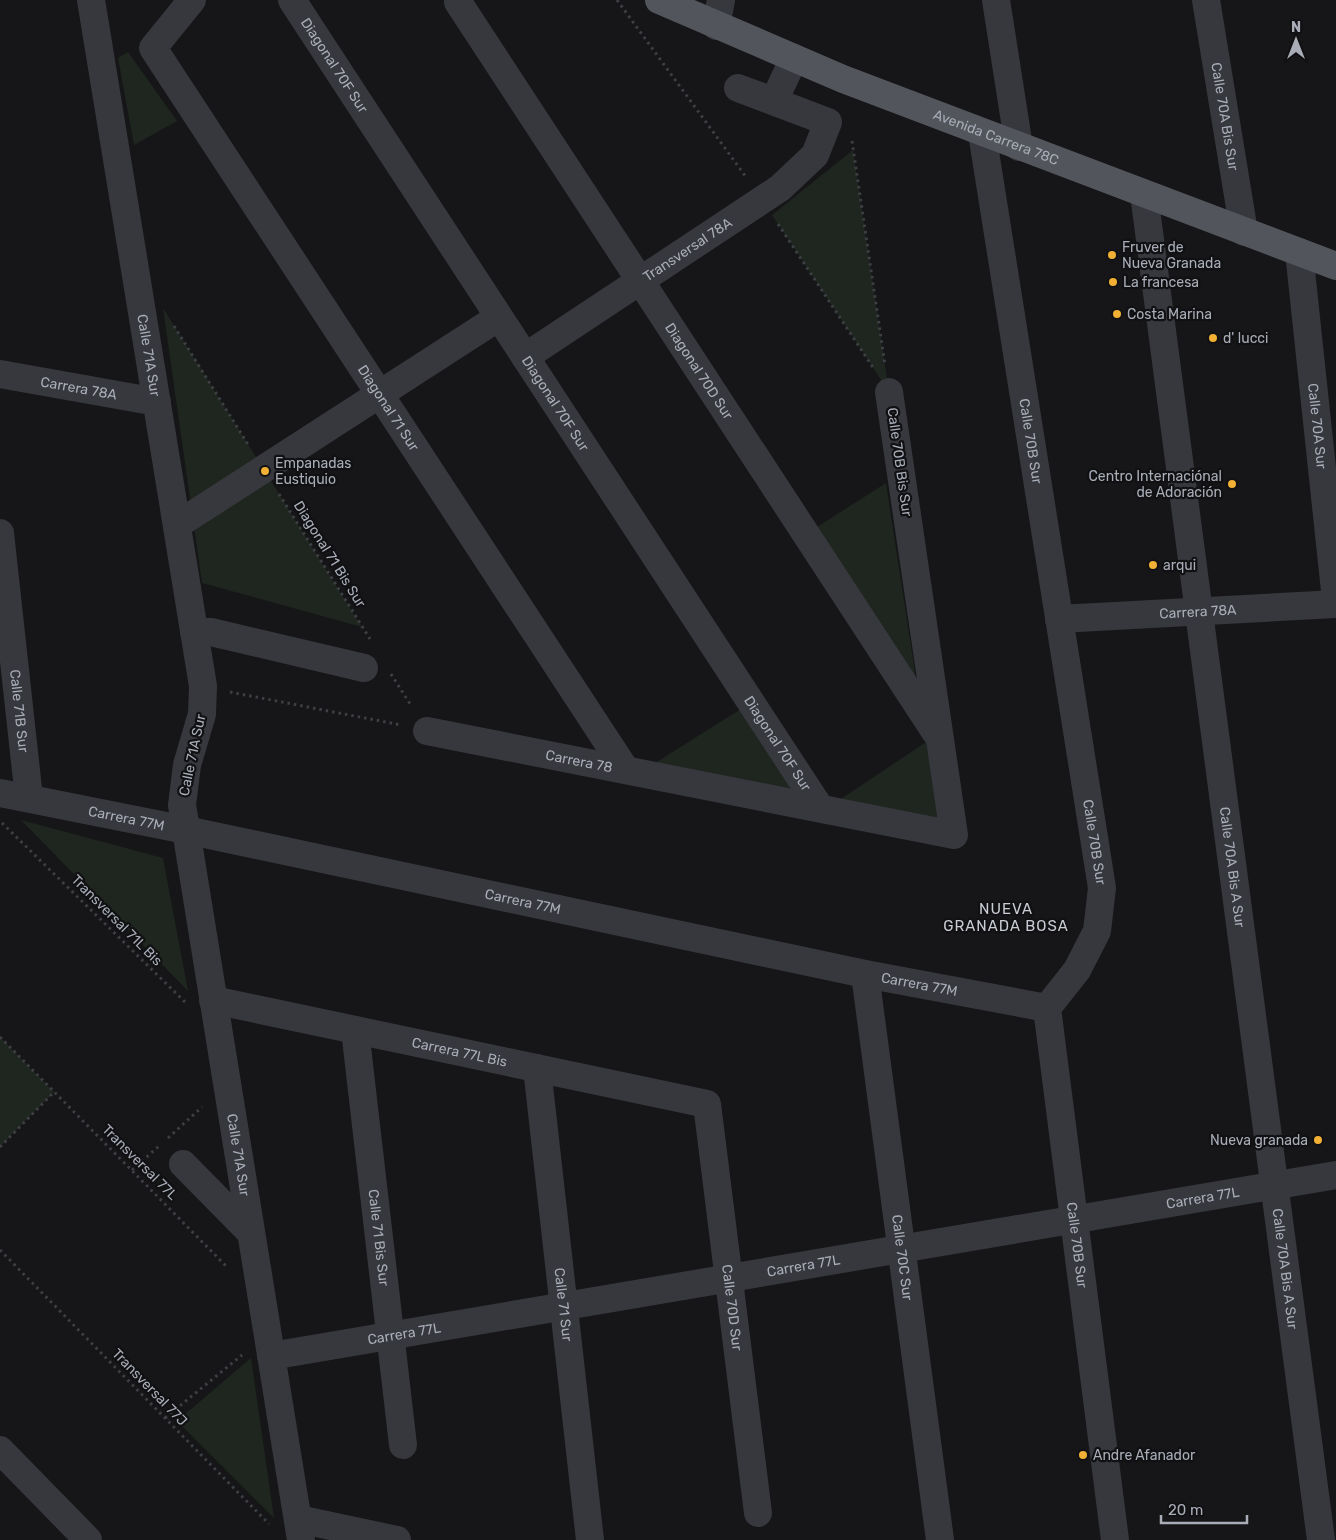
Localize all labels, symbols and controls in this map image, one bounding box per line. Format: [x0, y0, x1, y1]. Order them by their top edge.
street label: Diagonal 70F Sur [297, 15, 372, 117]
north arrow [1271, 15, 1321, 65]
text: N [1291, 19, 1301, 36]
street label: Calle 70A Bis Sur [1207, 61, 1242, 173]
street label: Avenida Carrera 78C [931, 106, 1061, 169]
street label: Transversal 78A [640, 214, 736, 285]
place label: Fruver de Nueva Granada [1122, 239, 1221, 272]
marker: Fruver de Nueva Granada [1106, 249, 1118, 261]
place label: La francesa [1123, 274, 1199, 291]
marker: La francesa [1107, 276, 1119, 288]
place label: Costa Marina [1127, 306, 1212, 323]
marker: Costa Marina [1111, 308, 1123, 320]
street label: Calle 71A Sur [133, 313, 164, 399]
street label: Diagonal 70D Sur [661, 320, 737, 423]
place label: d' lucci [1223, 330, 1269, 347]
marker: d' lucci [1207, 332, 1219, 344]
street label: Diagonal 70F Sur [518, 353, 593, 455]
street label: Diagonal 71 Sur [354, 362, 423, 455]
street label: Carrera 78A [39, 373, 119, 404]
street label: Calle 70A Sur [1304, 382, 1330, 470]
street label: Calle 70B Sur [1015, 397, 1046, 486]
street label: Calle 70B Bis Sur [883, 407, 916, 518]
place label: Empanadas Eustiquio [275, 455, 351, 488]
marker: Empanadas Eustiquio [259, 465, 271, 477]
place label: Centro Internaciónal de Adoración [1089, 468, 1222, 501]
marker: Centro Internaciónal de Adoración [1226, 478, 1238, 490]
street label: Diagonal 71 Bis Sur [290, 498, 370, 611]
place label: arqui [1163, 557, 1196, 574]
marker: arqui [1147, 559, 1159, 571]
street label: Carrera 78A [1159, 601, 1237, 623]
street label: Calle 71B Sur [6, 669, 32, 754]
street label: Diagonal 70F Sur [740, 693, 815, 795]
street label: Calle 71A Sur [176, 712, 210, 798]
street label: Carrera 78 [544, 747, 614, 776]
street label: Calle 70B Sur [1079, 798, 1110, 887]
street label: Carrera 77M [87, 803, 166, 835]
street label: Calle 70A Bis A Sur [1216, 806, 1248, 929]
street label: Transversal 71L Bis [68, 871, 166, 969]
street label: Carrera 77M [483, 886, 562, 918]
district label: NUEVA GRANADA BOSA [943, 900, 1069, 935]
street label: Carrera 77M [880, 969, 959, 1000]
street label: Carrera 77L Bis [410, 1034, 509, 1071]
street label: Calle 71A Sur [223, 1112, 253, 1198]
street label: Transversal 77L [98, 1121, 181, 1204]
place label: Nueva granada [1210, 1132, 1308, 1149]
marker: Nueva granada [1312, 1134, 1324, 1146]
street label: Carrera 77L [1165, 1184, 1241, 1213]
street label: Calle 71 Bis Sur [364, 1188, 393, 1288]
street label: Calle 70B Sur [1063, 1201, 1091, 1290]
street label: Calle 70A Bis A Sur [1268, 1207, 1301, 1331]
street label: Calle 70C Sur [888, 1214, 916, 1302]
street label: Carrera 77L [766, 1251, 841, 1281]
street label: Calle 70D Sur [718, 1264, 746, 1352]
street label: Calle 71 Sur [550, 1267, 576, 1343]
street label: Carrera 77L [366, 1319, 442, 1348]
street label: Transversal 77J [108, 1345, 191, 1430]
place label: Andre Afanador [1093, 1447, 1196, 1464]
marker: Andre Afanador [1077, 1449, 1089, 1461]
scale bar [1161, 1492, 1247, 1524]
text: 20 m [1168, 1501, 1203, 1519]

